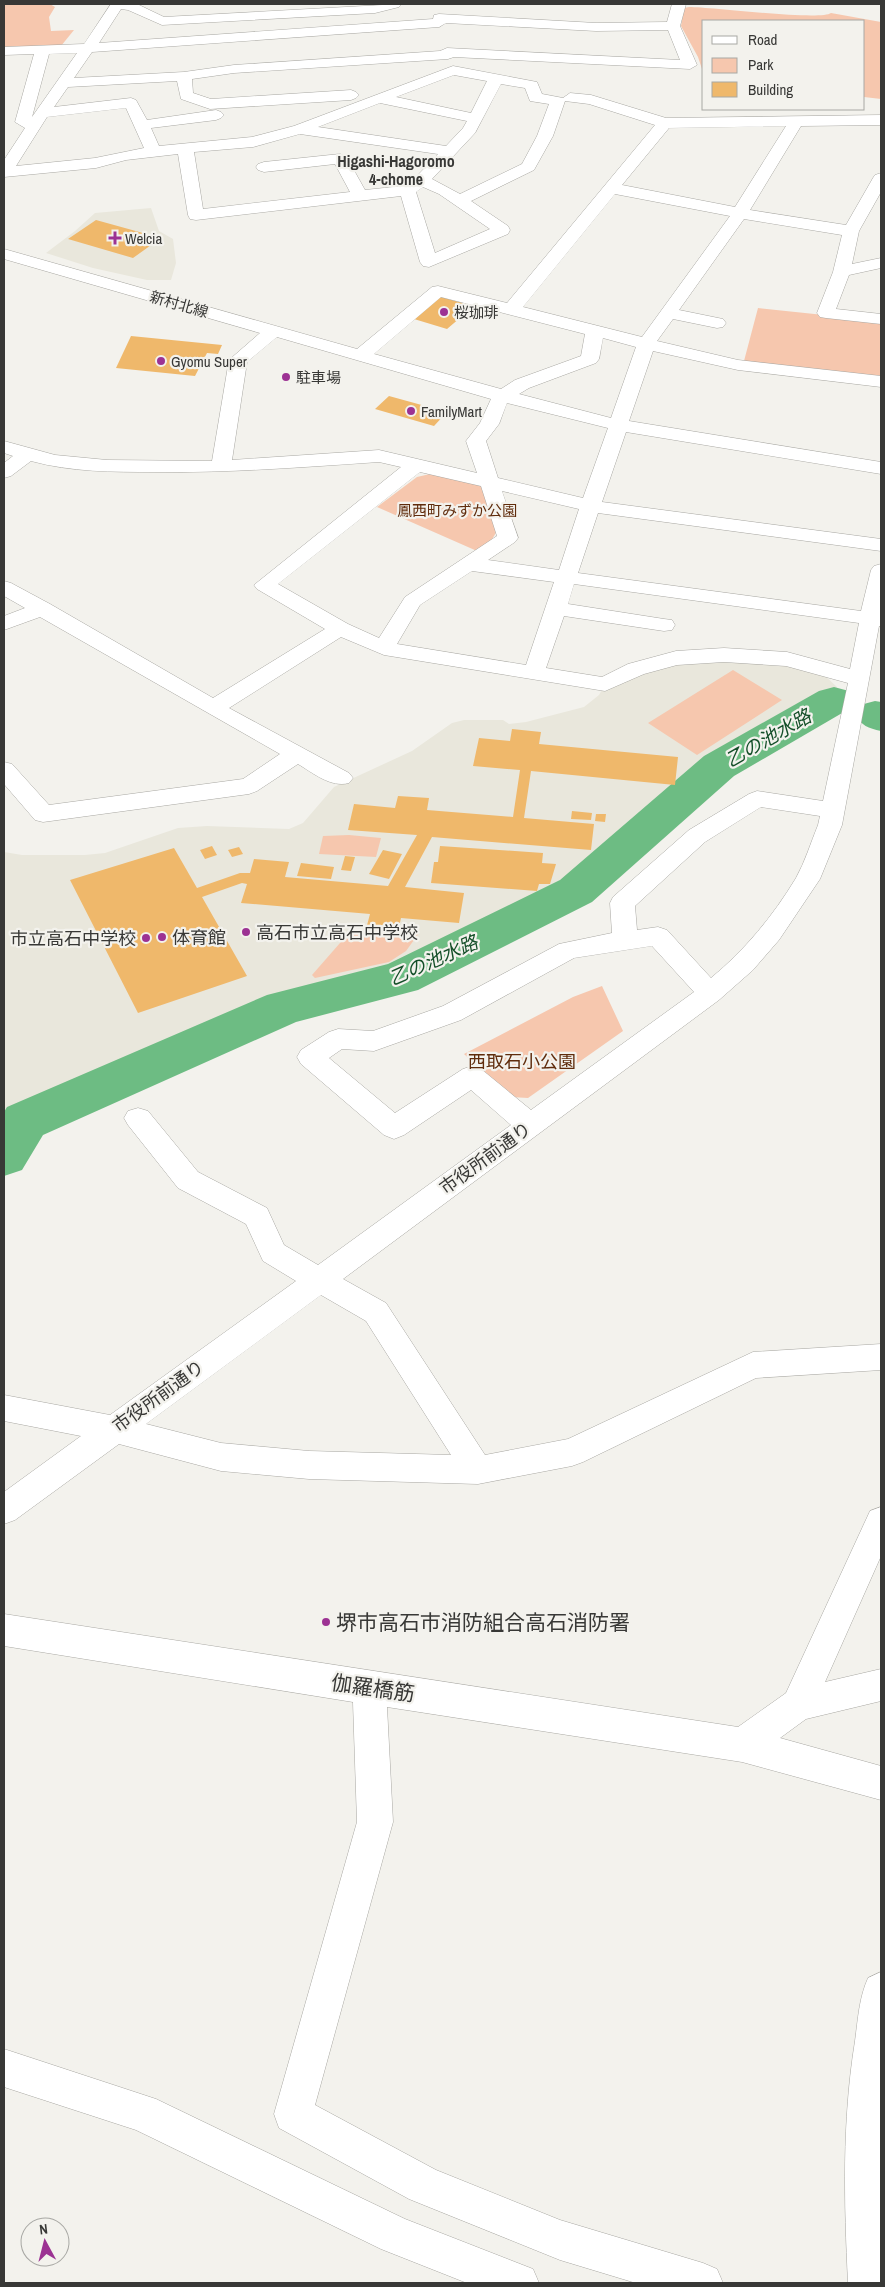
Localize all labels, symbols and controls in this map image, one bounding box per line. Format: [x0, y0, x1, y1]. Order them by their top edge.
legend [702, 20, 865, 110]
text: Road [748, 29, 777, 50]
text: Park [748, 54, 774, 75]
text: Building [748, 79, 793, 100]
district label: Higashi-Hagoromo 4-chome [337, 150, 455, 190]
place label: Welcia [125, 228, 163, 249]
marker: Welcia [109, 232, 121, 244]
street label: 新村北線 [147, 286, 211, 322]
place label: 桜珈琲 [454, 302, 499, 323]
marker: 桜珈琲 [438, 306, 450, 318]
place label: Gyomu Super [171, 351, 247, 372]
marker: Gyomu Super [155, 355, 167, 367]
place label: 駐車場 [296, 367, 341, 388]
marker: 駐車場 [280, 371, 292, 383]
place label: FamilyMart [421, 401, 482, 422]
marker: FamilyMart [405, 405, 417, 417]
park label: 鳳西町みずか公園 [397, 500, 517, 521]
water label: 乙の池水路 [720, 702, 817, 773]
place label: 高石市立高石中学校 [256, 920, 418, 945]
place label: 体育館 [172, 925, 226, 950]
place label: 市立高石中学校 [10, 926, 136, 951]
marker: 高石市立高石中学校 [240, 926, 252, 938]
water label: 乙の池水路 [384, 928, 484, 991]
marker: 体育館 [156, 931, 168, 943]
marker: 市立高石中学校 [140, 932, 152, 944]
park label: 西取石小公園 [468, 1049, 576, 1074]
street label: 市役所前通り [434, 1116, 536, 1200]
street label: 市役所前通り [107, 1354, 209, 1438]
place label: 堺市高石市消防組合高石消防署 [336, 1608, 630, 1637]
marker: 堺市高石市消防組合高石消防署 [320, 1616, 332, 1628]
street label: 伽羅橋筋 [329, 1668, 417, 1708]
north arrow [20, 2217, 70, 2267]
text: N [38, 2220, 49, 2239]

